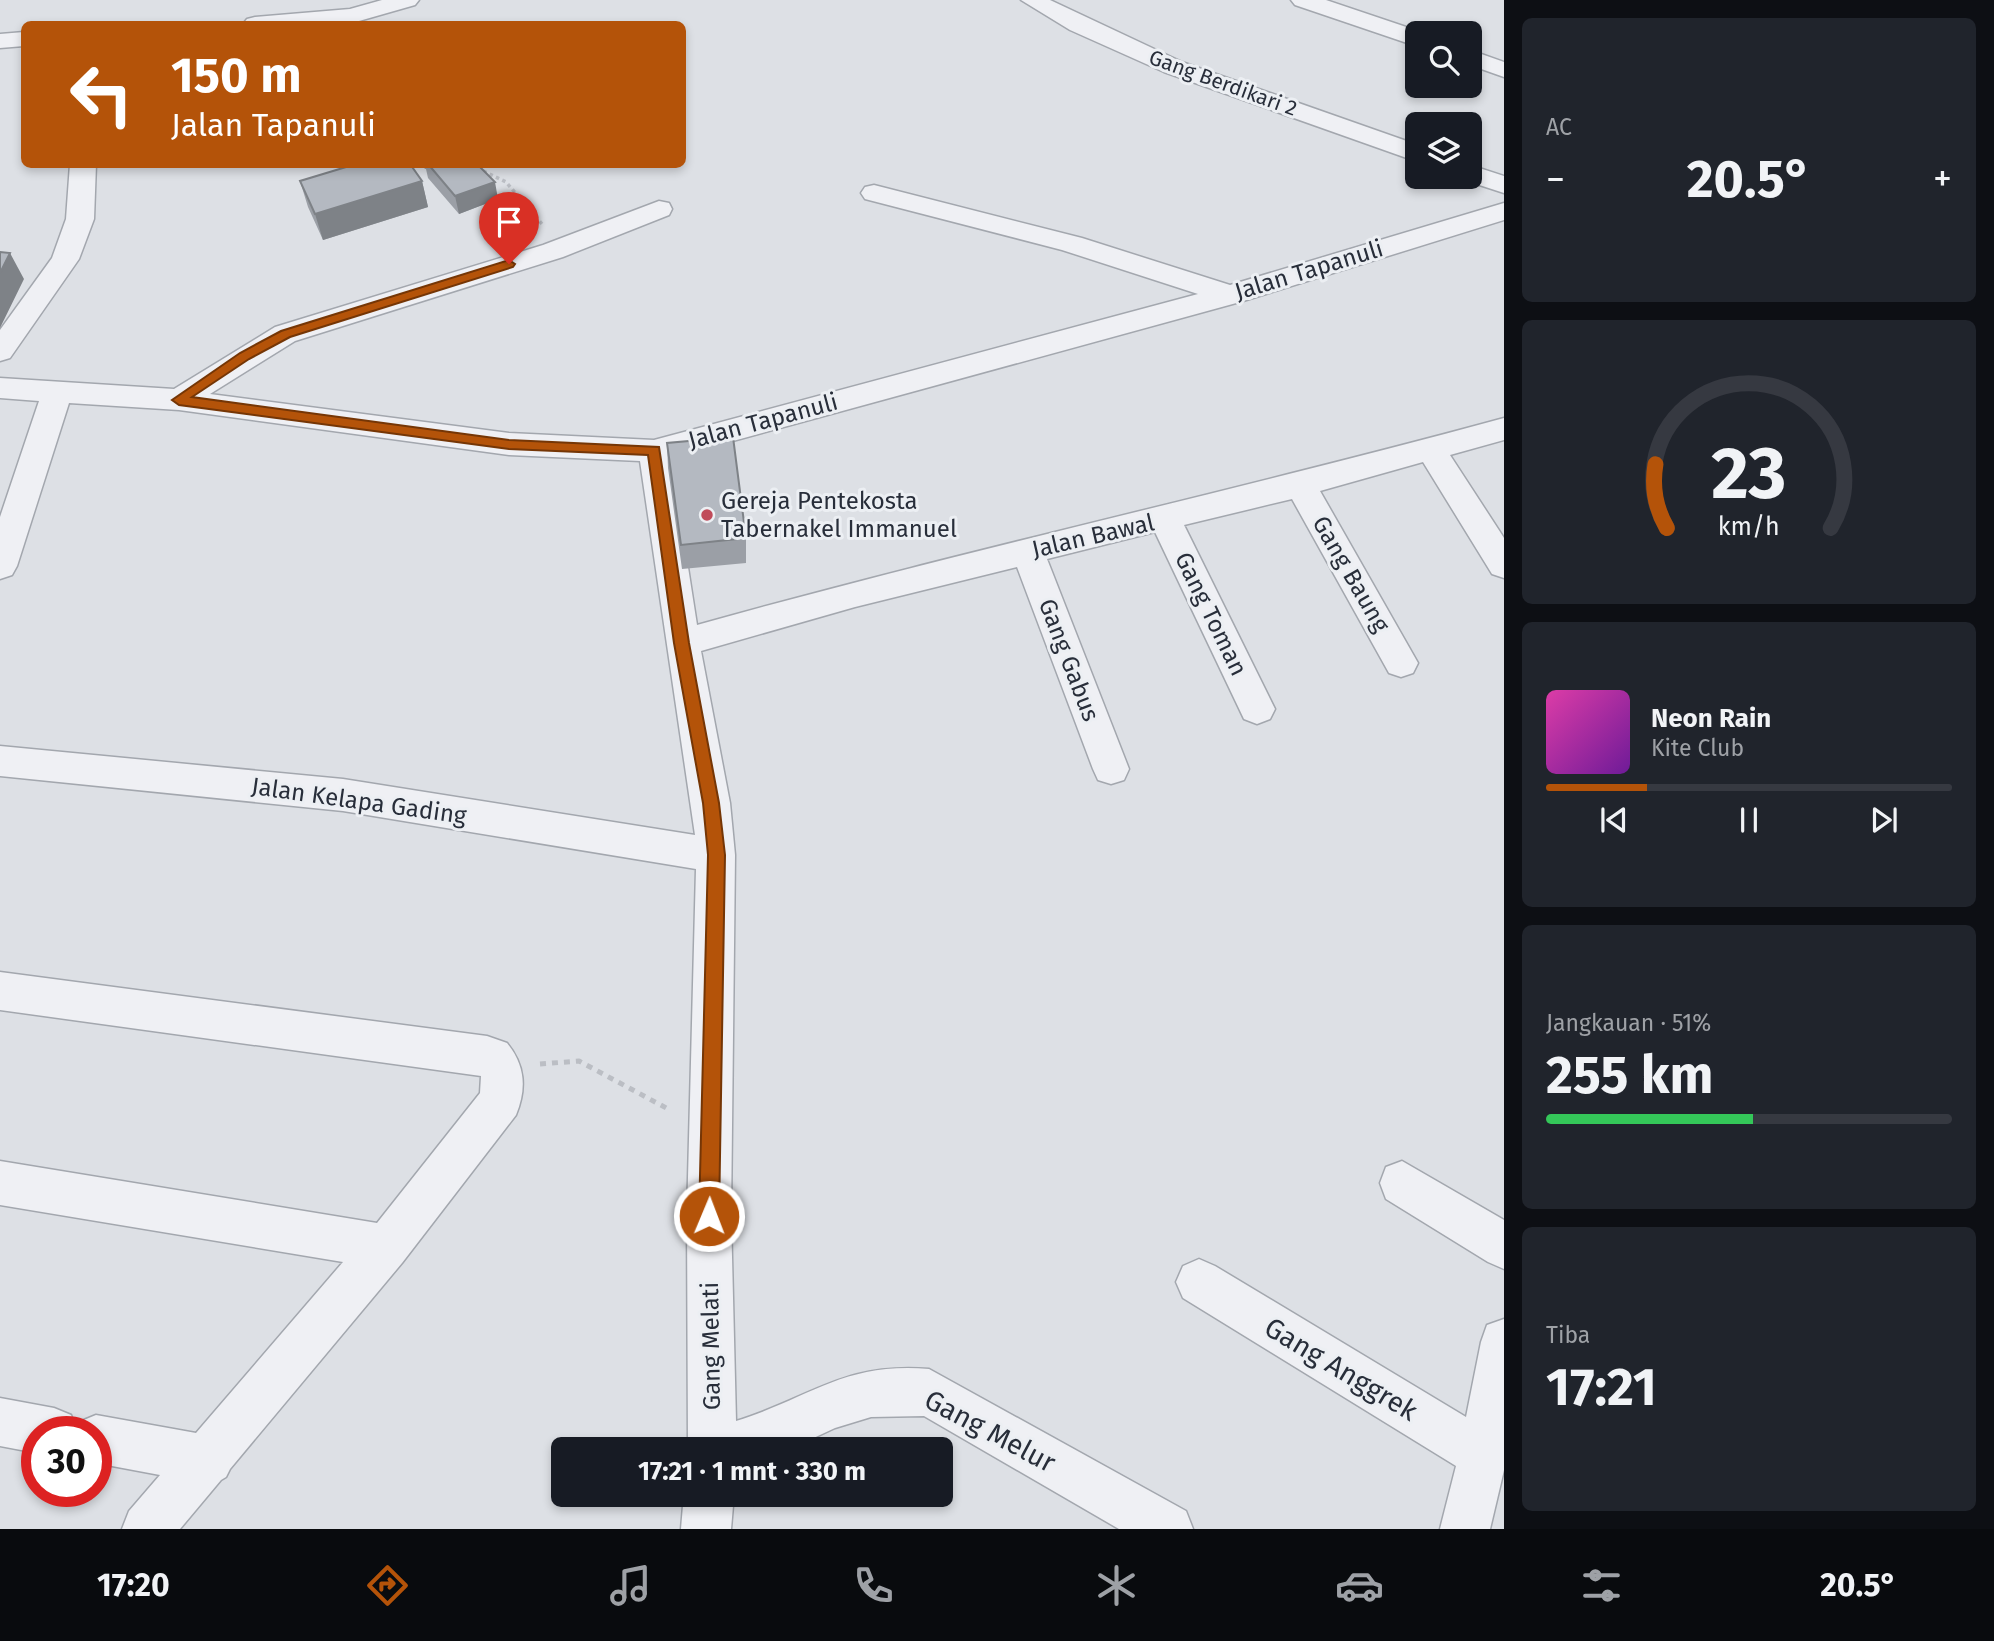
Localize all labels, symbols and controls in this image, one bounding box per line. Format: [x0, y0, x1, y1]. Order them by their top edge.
map controls [1405, 21, 1482, 189]
button: search [1405, 21, 1482, 98]
street label: Gang Berdikari 2 [1145, 44, 1301, 122]
text: 150 m [171, 46, 302, 105]
icon: left [56, 49, 147, 140]
text: Jalan Tapanuli [171, 106, 376, 144]
button: layers [1405, 112, 1482, 189]
text: AC [1546, 113, 1572, 141]
text: 20.5° [1687, 148, 1811, 211]
text: − [1546, 156, 1565, 202]
text: + [1933, 156, 1952, 202]
pin [479, 192, 539, 264]
icon: arrive [490, 203, 528, 241]
street label: Jalan Tapanuli [1231, 234, 1387, 306]
street label: Jalan Tapanuli [685, 388, 841, 454]
text: 23 [1711, 431, 1787, 518]
place label: Gereja Pentekosta Tabernakel Immanuel [721, 487, 957, 543]
marker: Gereja Pentekosta Tabernakel Immanuel [699, 507, 715, 523]
street label: Jalan Bawal [1029, 508, 1157, 564]
street label: Gang Baung [1307, 511, 1396, 637]
text: km/h [1718, 512, 1780, 542]
street label: Gang Toman [1169, 548, 1253, 680]
street label: Gang Gabus [1033, 595, 1105, 725]
text: Neon Rain [1651, 703, 1771, 734]
text: Kite Club [1651, 734, 1744, 762]
street label: Jalan Kelapa Gading [250, 772, 469, 830]
icon: previous [1595, 801, 1633, 839]
icon: pause [1730, 801, 1768, 839]
icon: next [1865, 801, 1903, 839]
text: Jangkauan · 51% [1546, 1009, 1711, 1037]
text: 255 km [1546, 1044, 1713, 1107]
position arrow [672, 1179, 746, 1253]
street label: Gang Melati [696, 1282, 726, 1410]
street label: Gang Anggrek [1259, 1310, 1424, 1428]
text: Tiba [1546, 1321, 1590, 1349]
text: 17:21 [1546, 1356, 1657, 1419]
street label: Gang Melur [919, 1383, 1061, 1479]
speed limit sign: 30 [21, 1416, 112, 1507]
text: 17:21 · 1 mnt · 330 m [638, 1456, 866, 1487]
icon: directions [363, 1561, 412, 1610]
icon: music [606, 1561, 655, 1610]
icon: phone [849, 1561, 898, 1610]
icon: climate [1092, 1561, 1141, 1610]
icon: car [1335, 1561, 1384, 1610]
icon: filters [1577, 1561, 1626, 1610]
text: 17:20 [97, 1566, 170, 1604]
text: 20.5° [1820, 1566, 1897, 1604]

